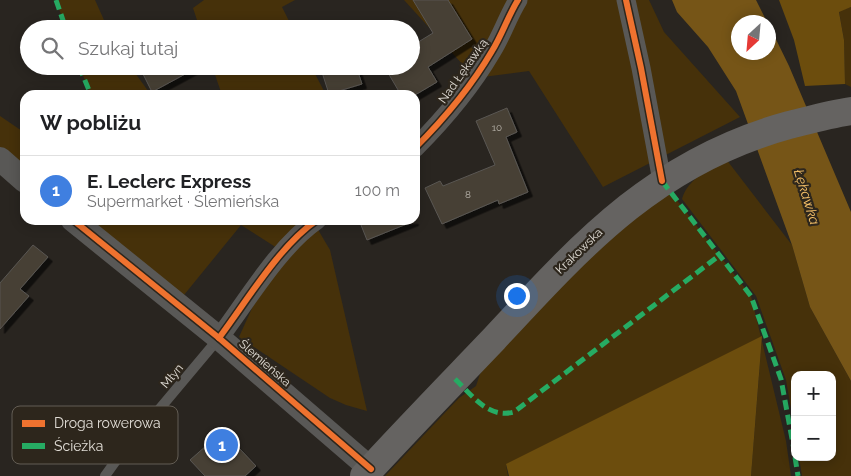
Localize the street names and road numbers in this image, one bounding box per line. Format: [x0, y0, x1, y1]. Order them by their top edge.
street label: Nad Łękawką [436, 36, 490, 106]
street label: Krakowska [553, 225, 605, 277]
street label: Ślemieńska [236, 337, 294, 389]
street label: Młyn [158, 361, 186, 391]

